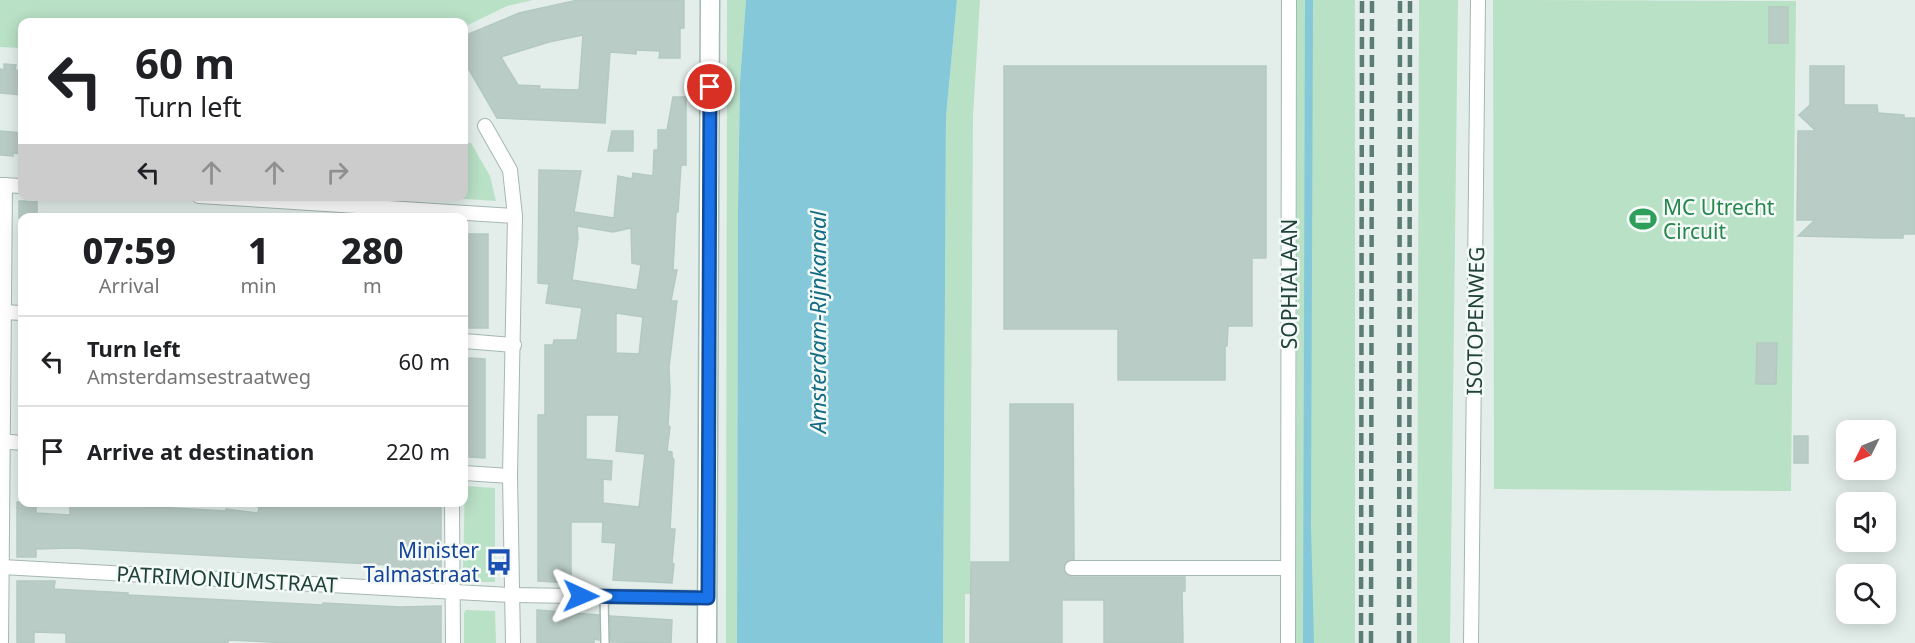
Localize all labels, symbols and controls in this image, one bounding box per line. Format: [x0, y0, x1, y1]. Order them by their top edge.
text: 60 m [135, 34, 235, 91]
icon: left [36, 42, 114, 120]
pin [684, 61, 735, 112]
icon: arrive [693, 70, 726, 103]
text: Turn left [135, 88, 241, 125]
icon: left [132, 156, 165, 189]
icon: ahead [195, 156, 228, 189]
icon: ahead [258, 156, 291, 189]
icon: right [321, 156, 354, 189]
place label: MC Utrecht Circuit [1663, 193, 1775, 245]
sports icon: MC Utrecht Circuit [1628, 204, 1658, 234]
water label: Amsterdam-Rijnkanaal [802, 209, 832, 435]
street label: SOPHIALAAN [1275, 219, 1303, 349]
text: 07:59 [82, 226, 176, 275]
text: 1 [248, 226, 269, 275]
text: 280 [341, 226, 404, 275]
street label: ISOTOPENWEG [1460, 246, 1490, 396]
text: Arrival [99, 272, 160, 299]
text: min [240, 272, 277, 299]
text: m [363, 272, 382, 299]
text: Turn left [87, 333, 181, 363]
icon: left [36, 345, 69, 378]
text: 60 m [399, 346, 450, 376]
text: Amsterdamsestraatweg [87, 363, 311, 390]
north arrow [1836, 420, 1896, 480]
map controls [1836, 420, 1896, 624]
icon: arrive [36, 435, 69, 468]
text: Arrive at destination [87, 436, 314, 466]
text: 220 m [386, 436, 450, 466]
button: sound [1836, 492, 1896, 552]
place label: Minister Talmastraat [363, 536, 479, 588]
bus stop icon: Minister Talmastraat [484, 547, 514, 577]
street label: PATRIMONIUMSTRAAT [116, 559, 339, 599]
position arrow [549, 564, 613, 628]
button: search [1836, 564, 1896, 624]

